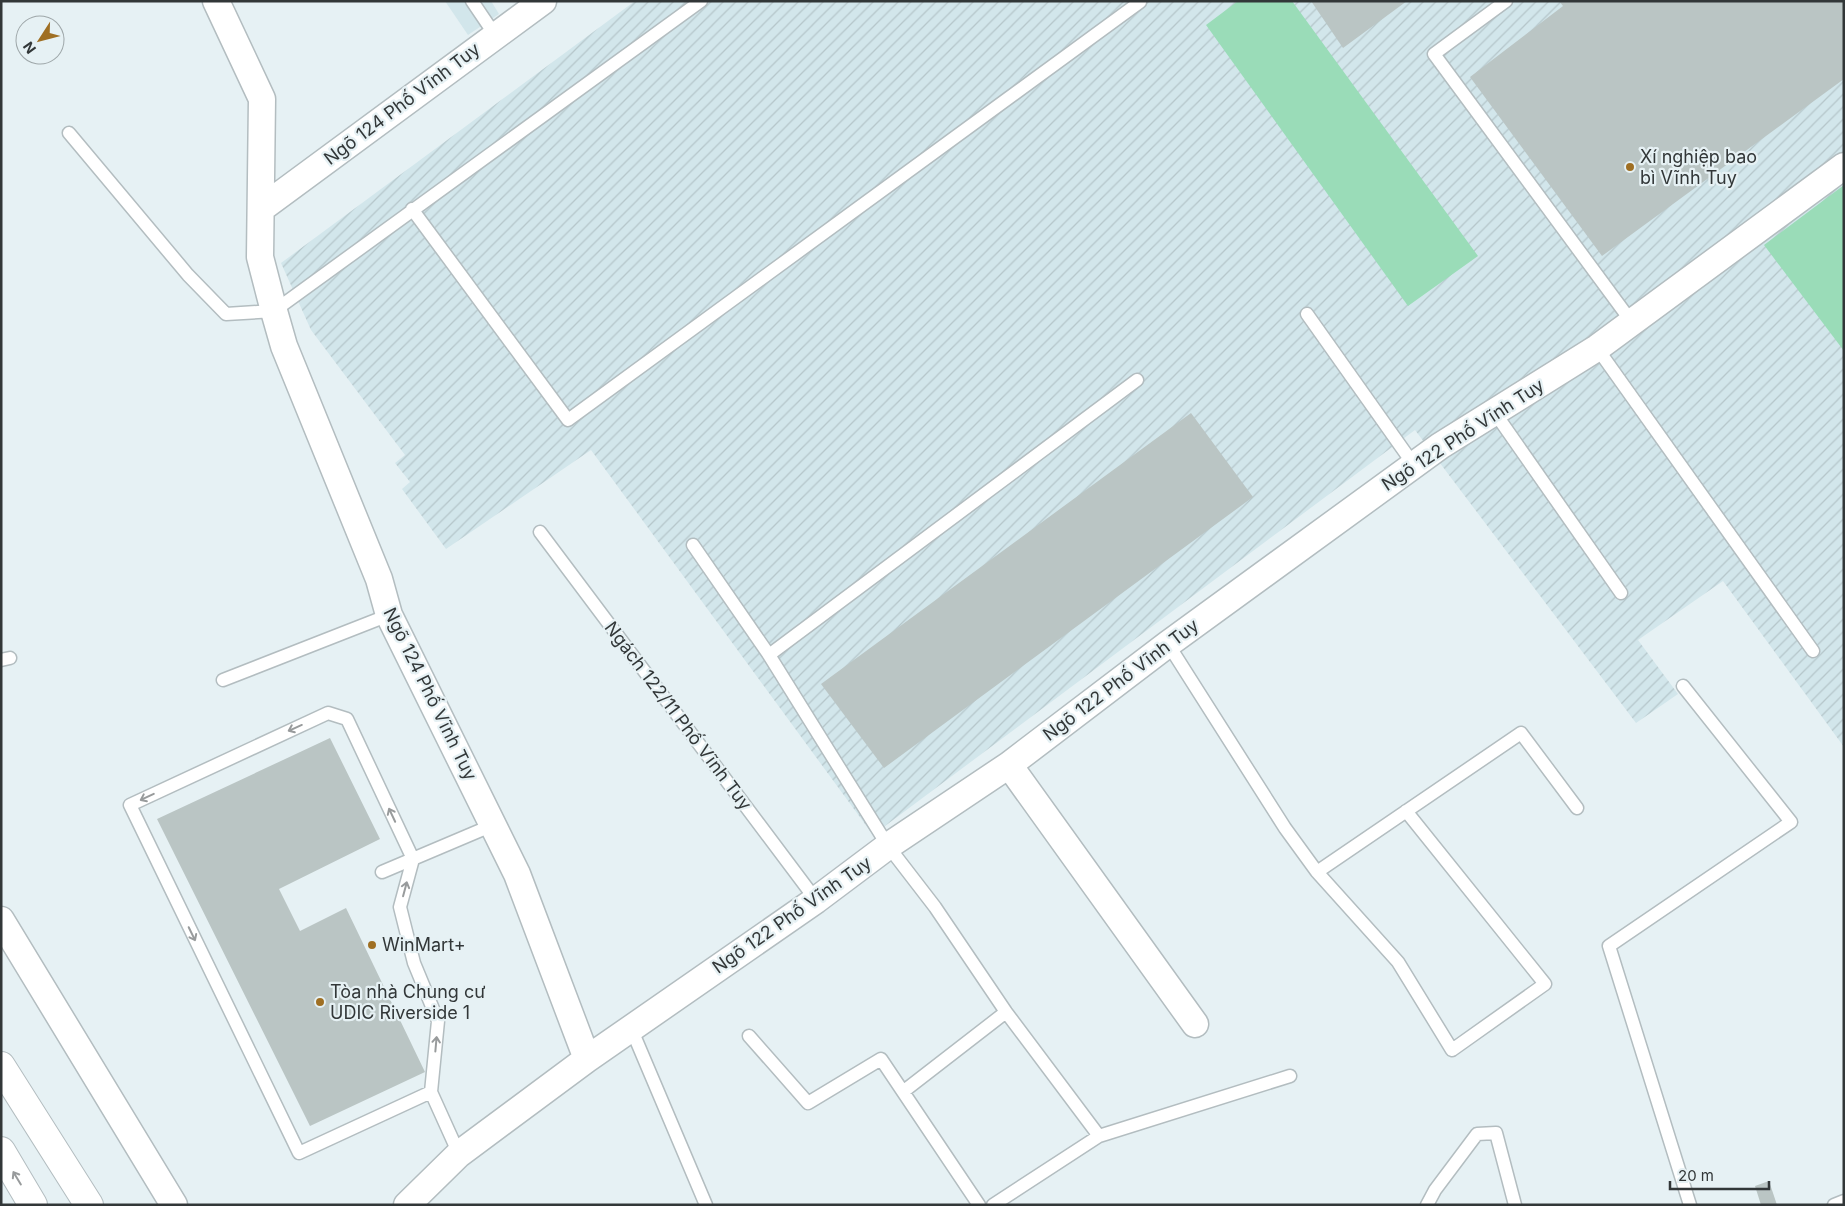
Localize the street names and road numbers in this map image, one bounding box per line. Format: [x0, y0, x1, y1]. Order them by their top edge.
street label: Ngõ 124 Phố Vĩnh Tuy [320, 38, 484, 169]
street label: Ngõ 122 Phố Vĩnh Tuy [1378, 374, 1548, 495]
street label: Ngõ 124 Phố Vĩnh Tuy [379, 604, 481, 784]
street label: Ngõ 122 Phố Vĩnh Tuy [1039, 614, 1203, 745]
street label: Ngách 122/11 Phố Vĩnh Tuy [601, 617, 756, 814]
street label: Ngõ 122 Phố Vĩnh Tuy [708, 852, 875, 977]

